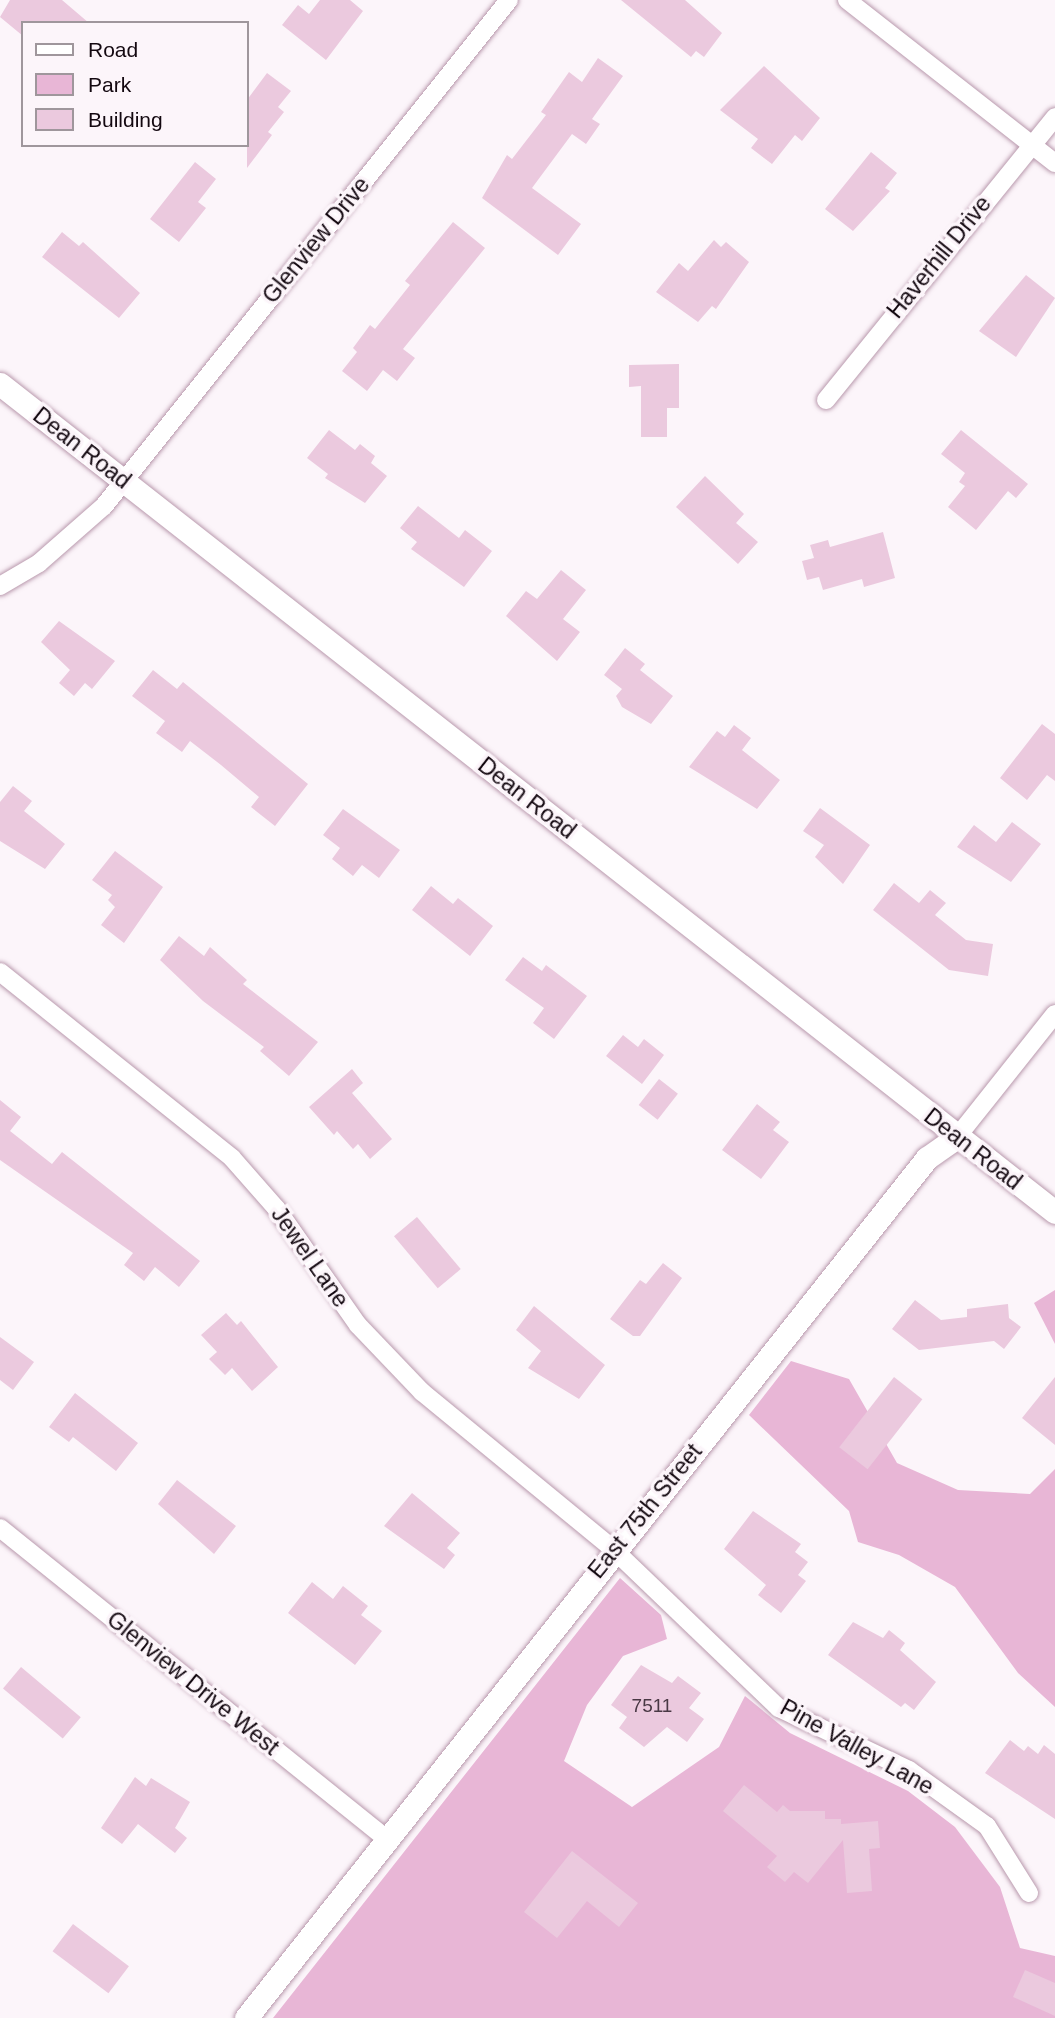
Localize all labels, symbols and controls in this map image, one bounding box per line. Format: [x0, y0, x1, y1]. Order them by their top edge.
legend [21, 21, 248, 147]
text: Road [88, 38, 138, 61]
text: Park [88, 73, 131, 96]
text: Building [88, 108, 163, 131]
street label: Glenview Drive [257, 171, 375, 309]
street label: Haverhill Drive [881, 190, 997, 324]
street label: Dean Road [28, 401, 136, 495]
street label: Dean Road [473, 751, 581, 845]
street label: Dean Road [919, 1102, 1027, 1196]
street label: Jewel Lane [265, 1201, 355, 1313]
street label: East 75th Street [582, 1438, 708, 1584]
street label: Glenview Drive West [102, 1605, 284, 1761]
street label: Pine Valley Lane [776, 1693, 938, 1801]
house number: 7511 [632, 1695, 672, 1717]

